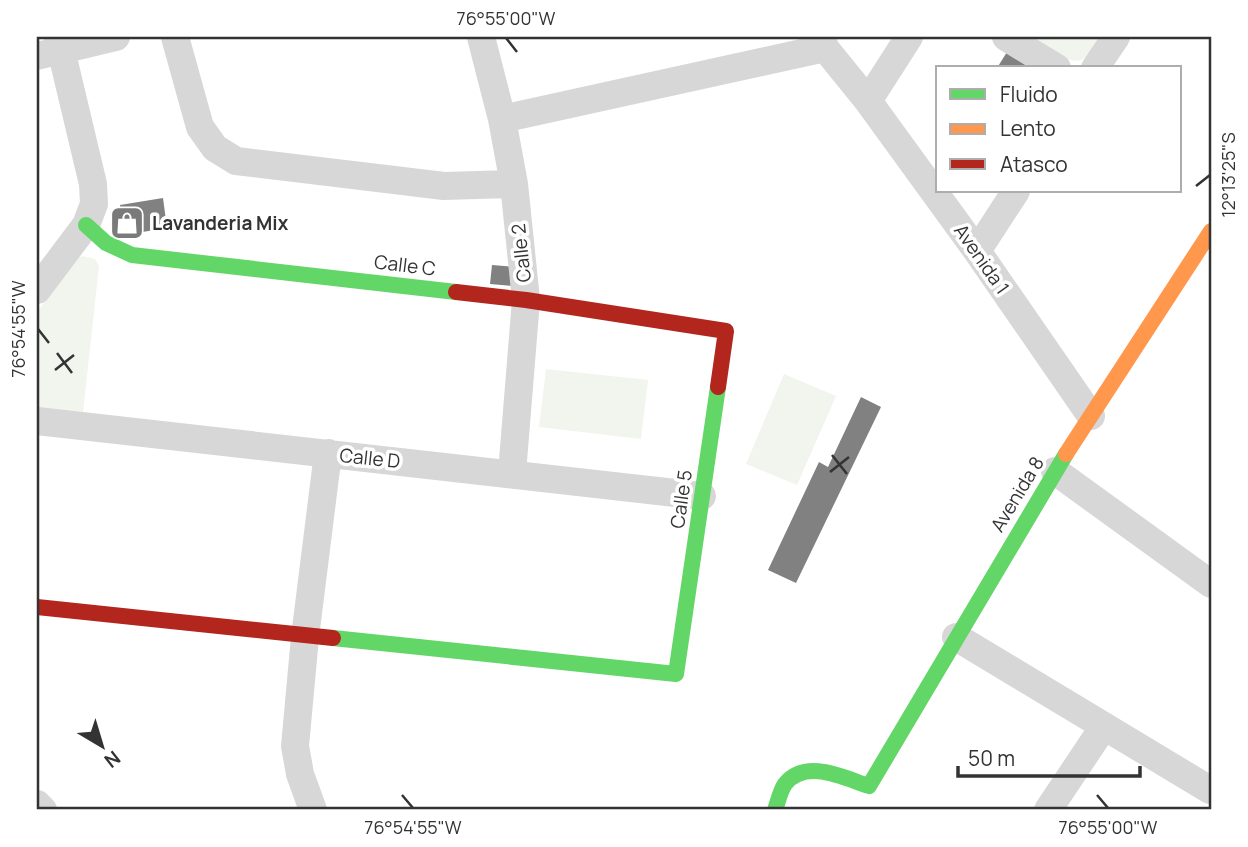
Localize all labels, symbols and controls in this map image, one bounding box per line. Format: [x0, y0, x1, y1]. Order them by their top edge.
text: 76°55'00"W [457, 6, 556, 30]
legend [936, 66, 1182, 192]
text: Fluido [1000, 80, 1058, 108]
text: Lento [1000, 114, 1056, 142]
text: 12°13'25"S [1216, 132, 1240, 218]
text: Atasco [1000, 150, 1068, 178]
shop icon: Lavanderia Mix [108, 204, 146, 242]
place label: Lavanderia Mix [152, 210, 289, 236]
street label: Avenida 1 [948, 219, 1016, 299]
street label: Calle 2 [505, 222, 537, 284]
street label: Calle C [373, 248, 437, 282]
text: 76°54'55"W [6, 280, 30, 378]
street label: Calle D [338, 442, 402, 474]
street label: Avenida 8 [984, 451, 1050, 537]
street label: Calle 5 [664, 468, 698, 530]
north arrow [66, 710, 136, 780]
scale bar [958, 735, 1140, 779]
text: 50 m [968, 744, 1015, 772]
text: N [99, 745, 126, 774]
text: 76°54'55"W [364, 815, 462, 839]
text: 76°55'00"W [1059, 815, 1158, 839]

